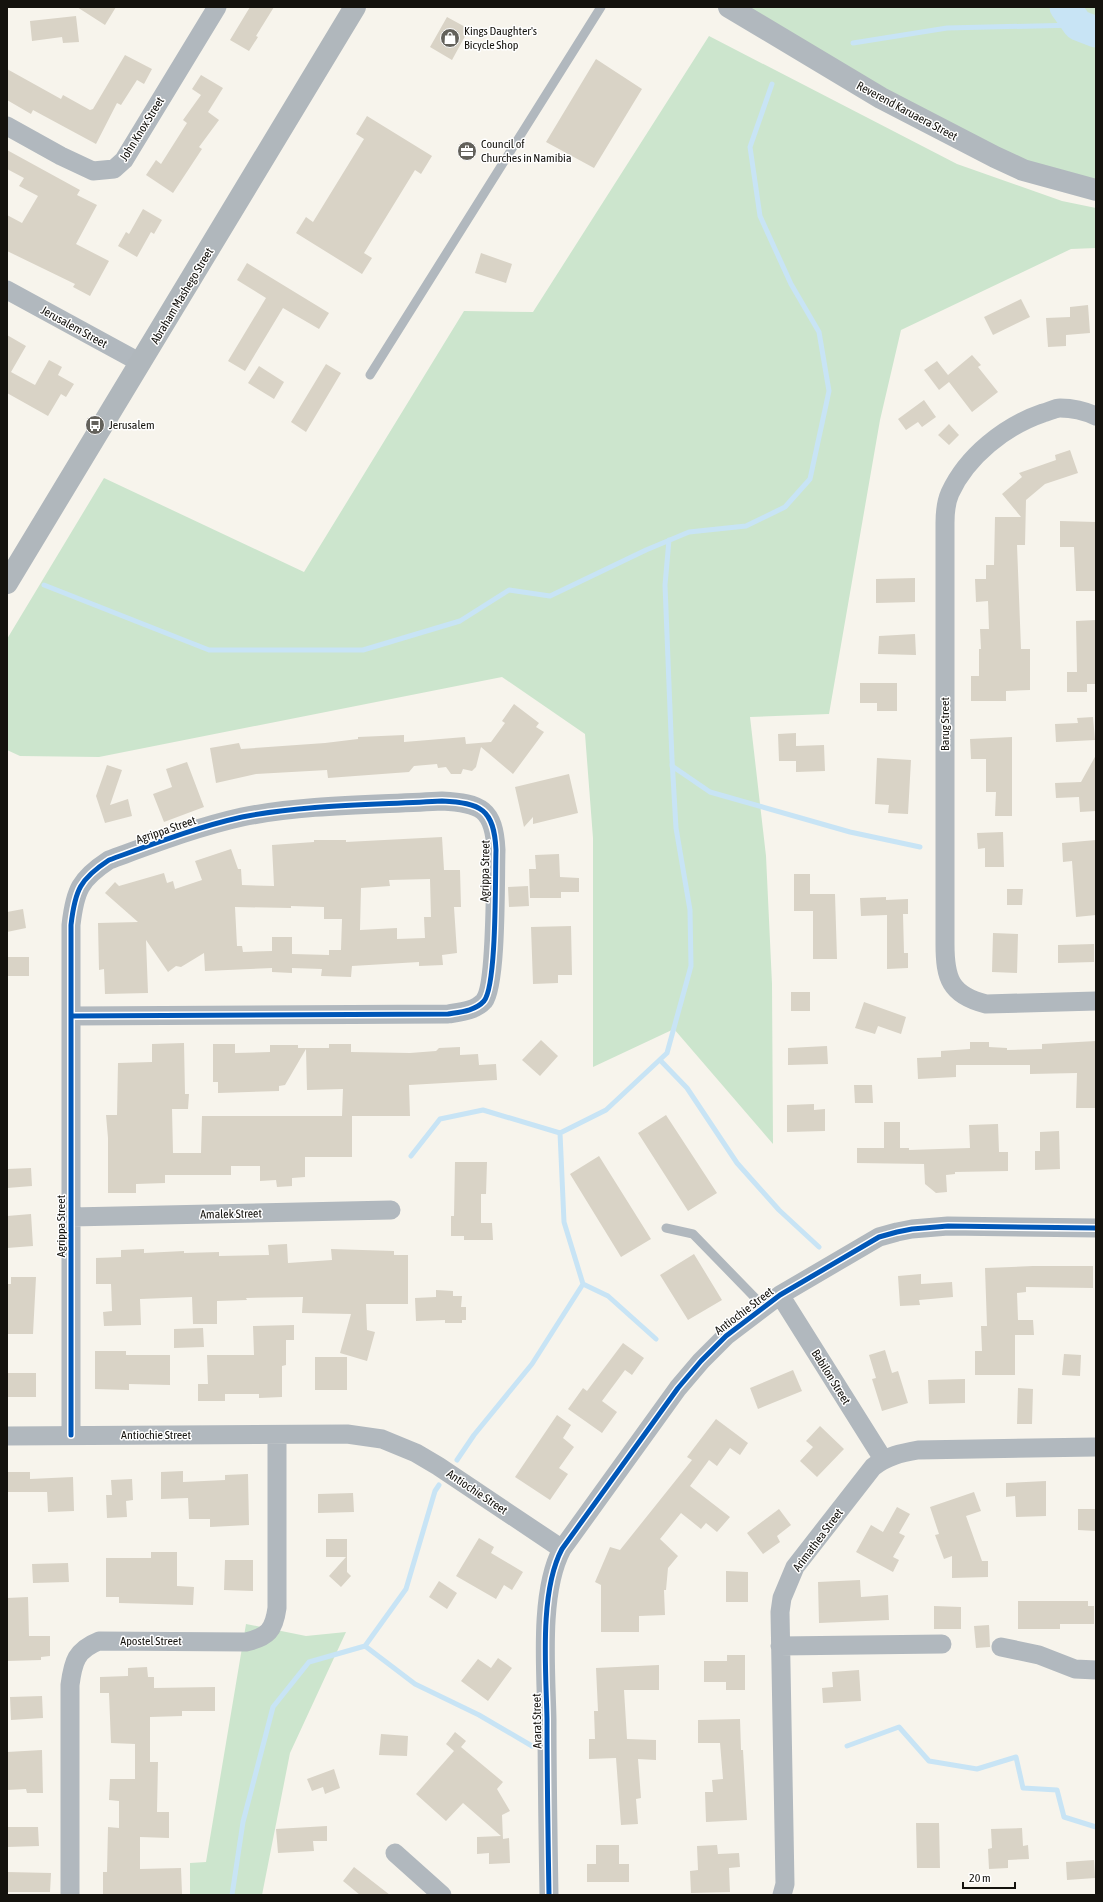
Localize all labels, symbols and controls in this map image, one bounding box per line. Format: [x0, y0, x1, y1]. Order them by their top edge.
place label: Kings Daughter's Bicycle Shop [464, 24, 537, 52]
shop icon: Kings Daughter's Bicycle Shop [439, 27, 461, 49]
street label: Reverend Karuaera Street [854, 78, 960, 144]
street label: John Knox Street [117, 94, 168, 164]
place label: Council of Churches in Namibia [481, 137, 571, 165]
office icon: Council of Churches in Namibia [456, 140, 478, 162]
street label: Abraham Mashego Street [148, 245, 217, 347]
street label: Jerusalem Street [38, 303, 110, 351]
bus stop icon: Jerusalem [84, 414, 106, 436]
place label: Jerusalem [109, 418, 155, 432]
street label: Barug Street [938, 697, 952, 751]
street label: Agrippa Street [134, 813, 198, 847]
street label: Agrippa Street [477, 839, 493, 902]
street label: Agrippa Street [54, 1194, 68, 1257]
street label: Amalek Street [200, 1206, 263, 1222]
street label: Antiochie Street [712, 1284, 777, 1338]
street label: Babilon Street [809, 1347, 854, 1408]
street label: Antiochie Street [121, 1428, 192, 1442]
street label: Antiochie Street [444, 1467, 510, 1518]
street label: Arimathea Street [790, 1506, 846, 1574]
street label: Apostel Street [120, 1634, 182, 1648]
street label: Ararat Street [530, 1693, 544, 1749]
scale bar [963, 1864, 1015, 1890]
text: 20 m [969, 1871, 991, 1885]

